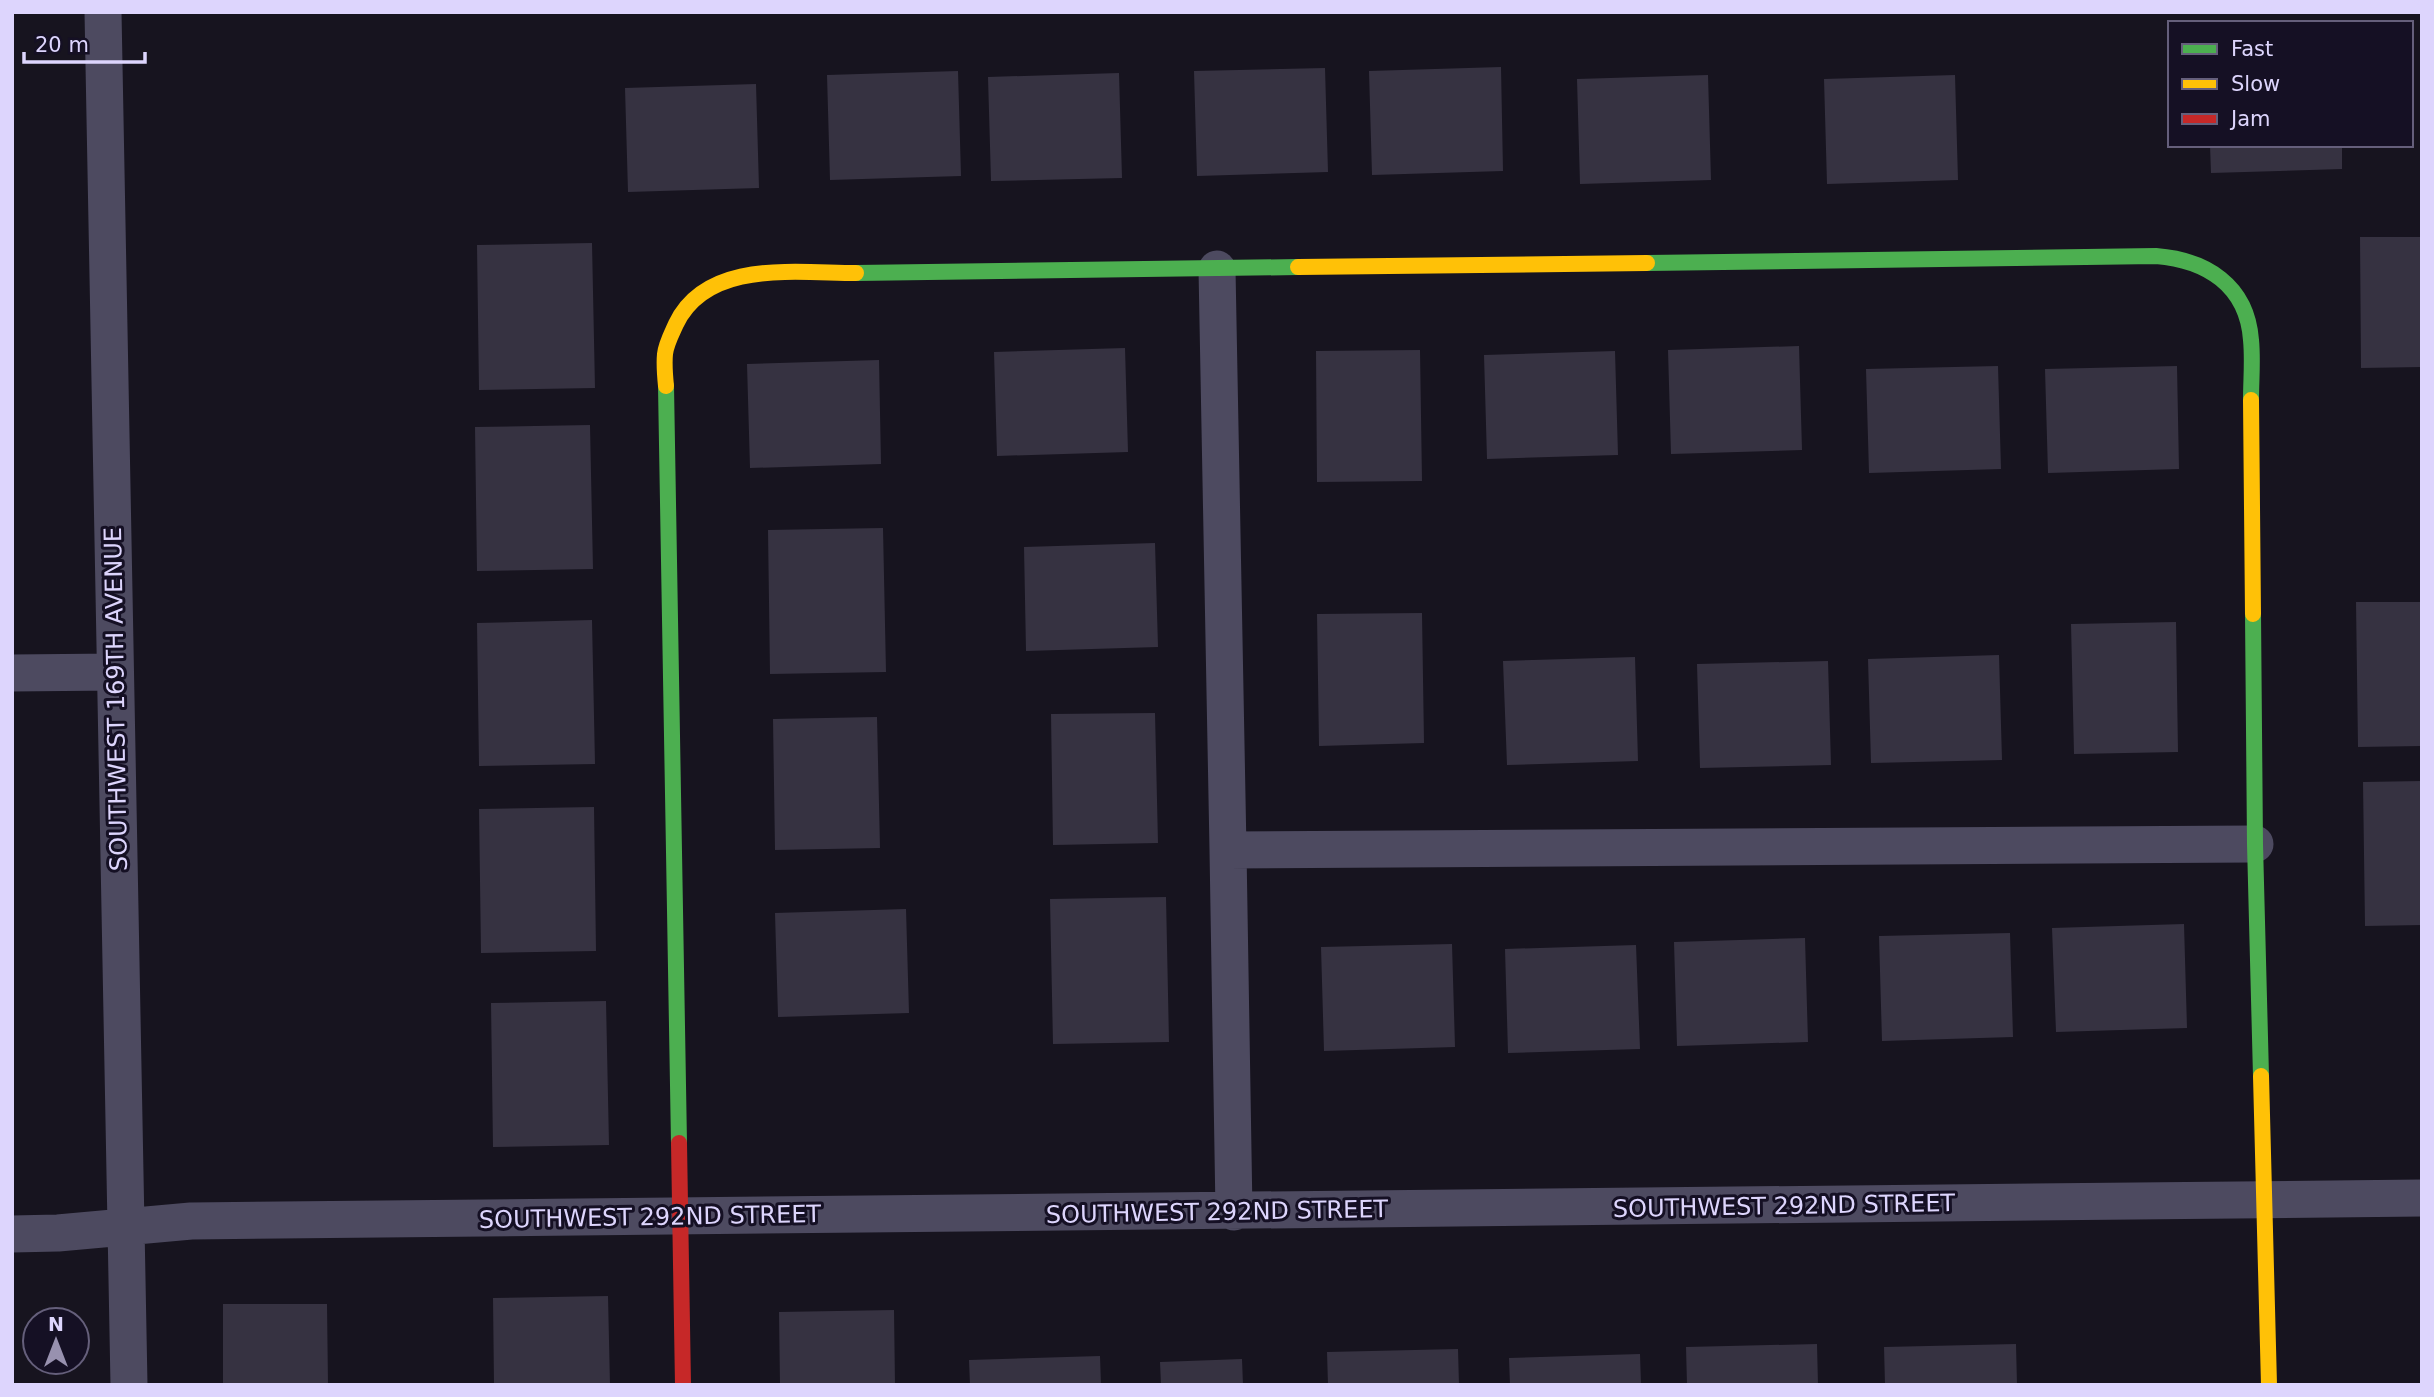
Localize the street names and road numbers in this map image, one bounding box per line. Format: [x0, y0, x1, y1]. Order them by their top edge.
street label: SOUTHWEST 169TH AVENUE [99, 527, 133, 871]
street label: SOUTHWEST 292ND STREET [1613, 1189, 1956, 1223]
street label: SOUTHWEST 292ND STREET [1046, 1195, 1389, 1229]
street label: SOUTHWEST 292ND STREET [479, 1200, 822, 1234]

